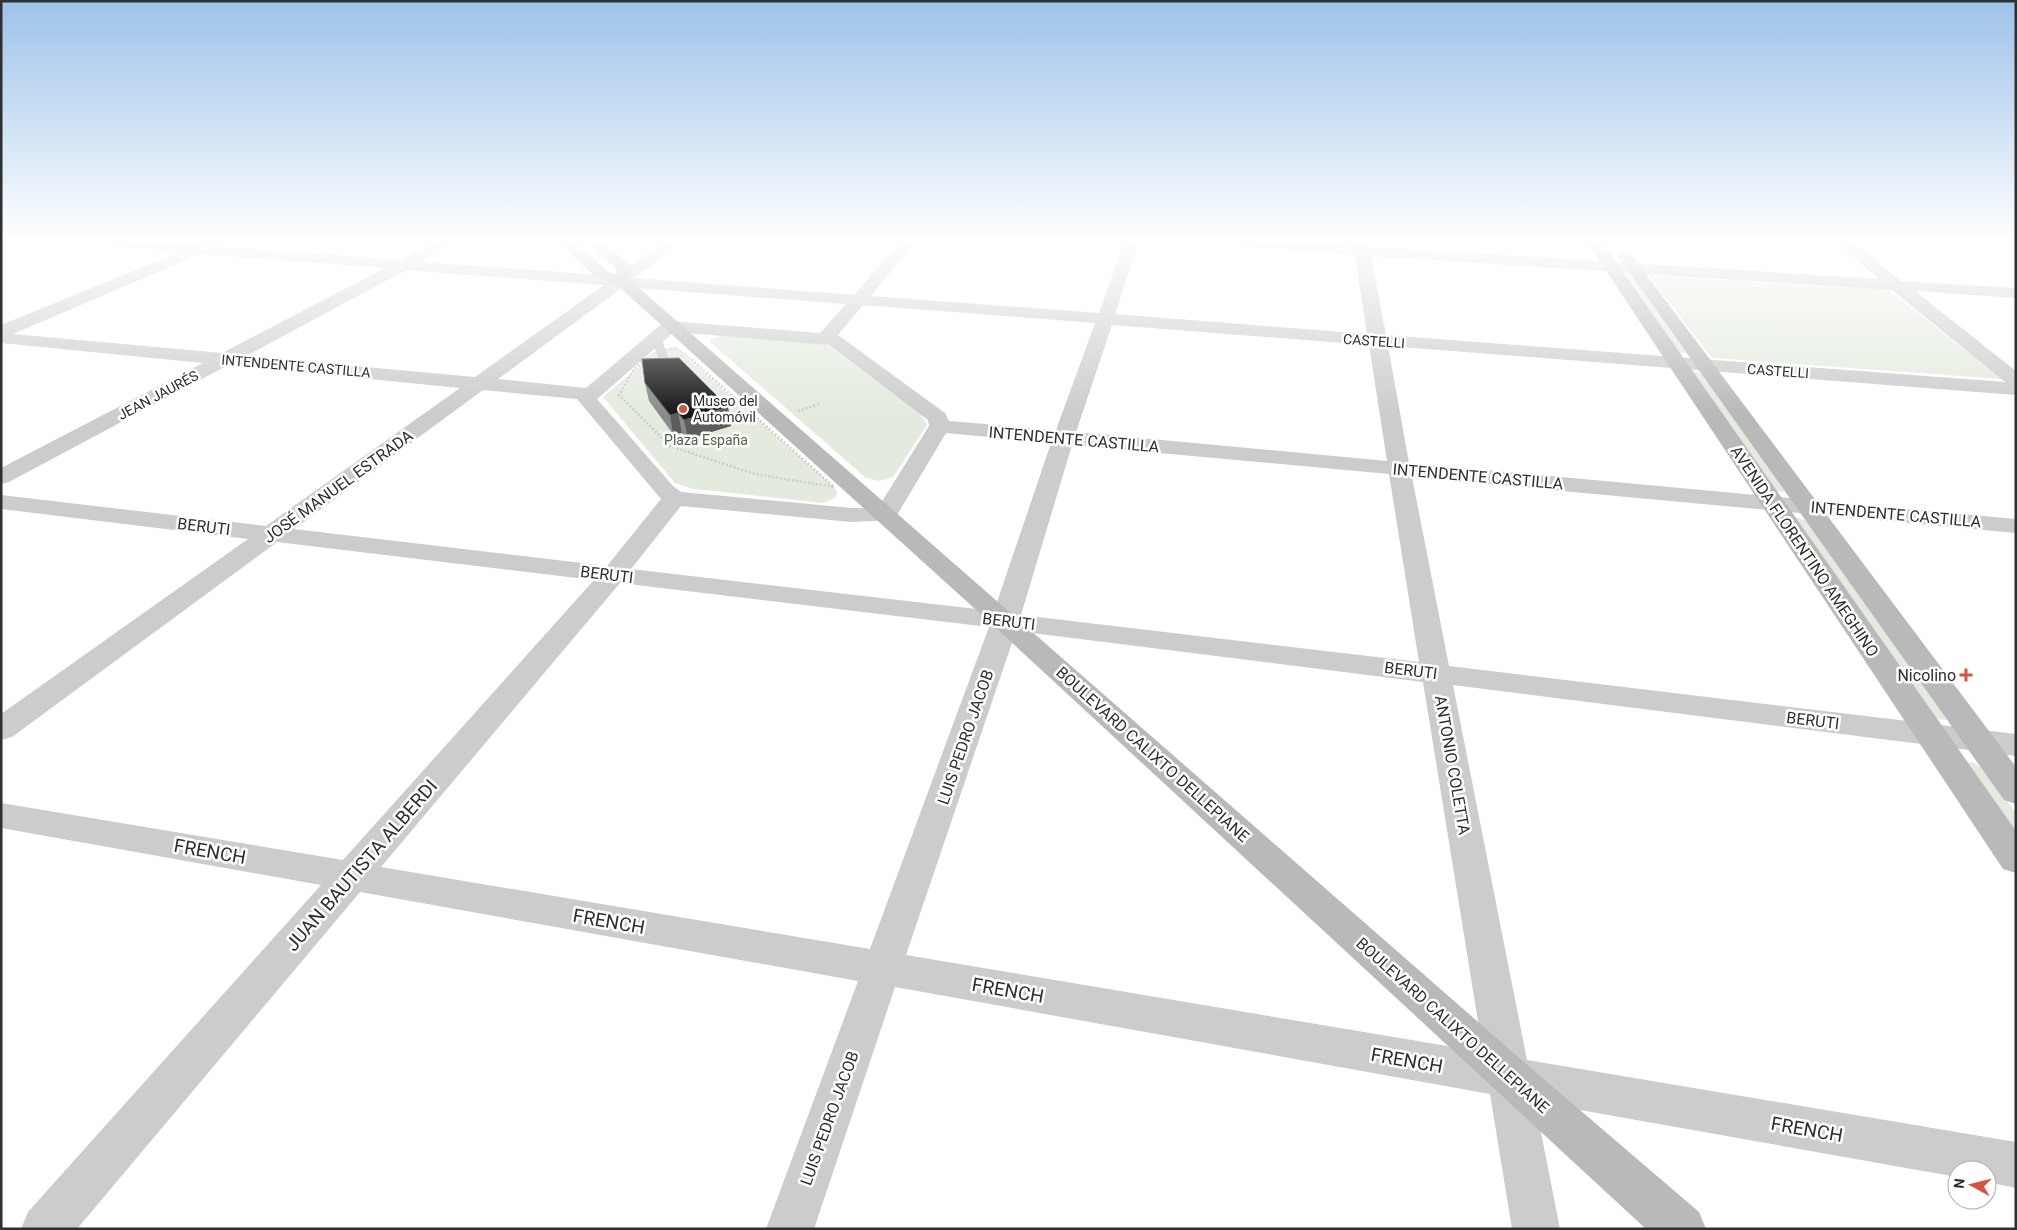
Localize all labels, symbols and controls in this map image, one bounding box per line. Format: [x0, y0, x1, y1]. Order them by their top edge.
street label: CASTELLI [1343, 331, 1405, 351]
street label: INTENDENTE CASTILLA [221, 352, 371, 380]
street label: CASTELLI [1747, 361, 1809, 381]
street label: JEAN JAURÉS [115, 366, 201, 423]
place label: Museo del Automóvil [693, 393, 758, 425]
marker: Museo del Automóvil [677, 403, 689, 415]
street label: INTENDENTE CASTILLA [988, 423, 1161, 456]
street label: JOSÉ MANUEL ESTRADA [260, 426, 417, 547]
park label: Plaza España [664, 432, 748, 448]
street label: AVENIDA FLORENTINO AMEGHINO [1727, 442, 1883, 660]
street label: INTENDENTE CASTILLA [1392, 460, 1565, 493]
street label: INTENDENTE CASTILLA [1810, 498, 1983, 531]
street label: BERUTI [176, 514, 232, 539]
street label: BERUTI [579, 562, 635, 587]
street label: BERUTI [981, 609, 1037, 634]
street label: BERUTI [1383, 658, 1439, 683]
street label: BOULEVARD CALIXTO DELLEPIANE [1052, 663, 1253, 846]
place label: Nicolino [1897, 666, 1956, 685]
street label: LUIS PEDRO JACOB [933, 667, 997, 807]
marker: Nicolino [1960, 669, 1972, 681]
street label: ANTONIO COLETTA [1431, 694, 1474, 837]
street label: BERUTI [1785, 708, 1841, 733]
street label: JUAN BAUTISTA ALBERDI [281, 775, 442, 956]
street label: FRENCH [172, 834, 248, 869]
street label: FRENCH [571, 904, 647, 939]
street label: BOULEVARD CALIXTO DELLEPIANE [1352, 934, 1553, 1117]
street label: FRENCH [970, 973, 1046, 1008]
street label: FRENCH [1369, 1043, 1445, 1078]
street label: LUIS PEDRO JACOB [796, 1048, 863, 1188]
street label: FRENCH [1769, 1112, 1845, 1147]
north arrow [1947, 1160, 1997, 1210]
text: N [1951, 1178, 1968, 1189]

